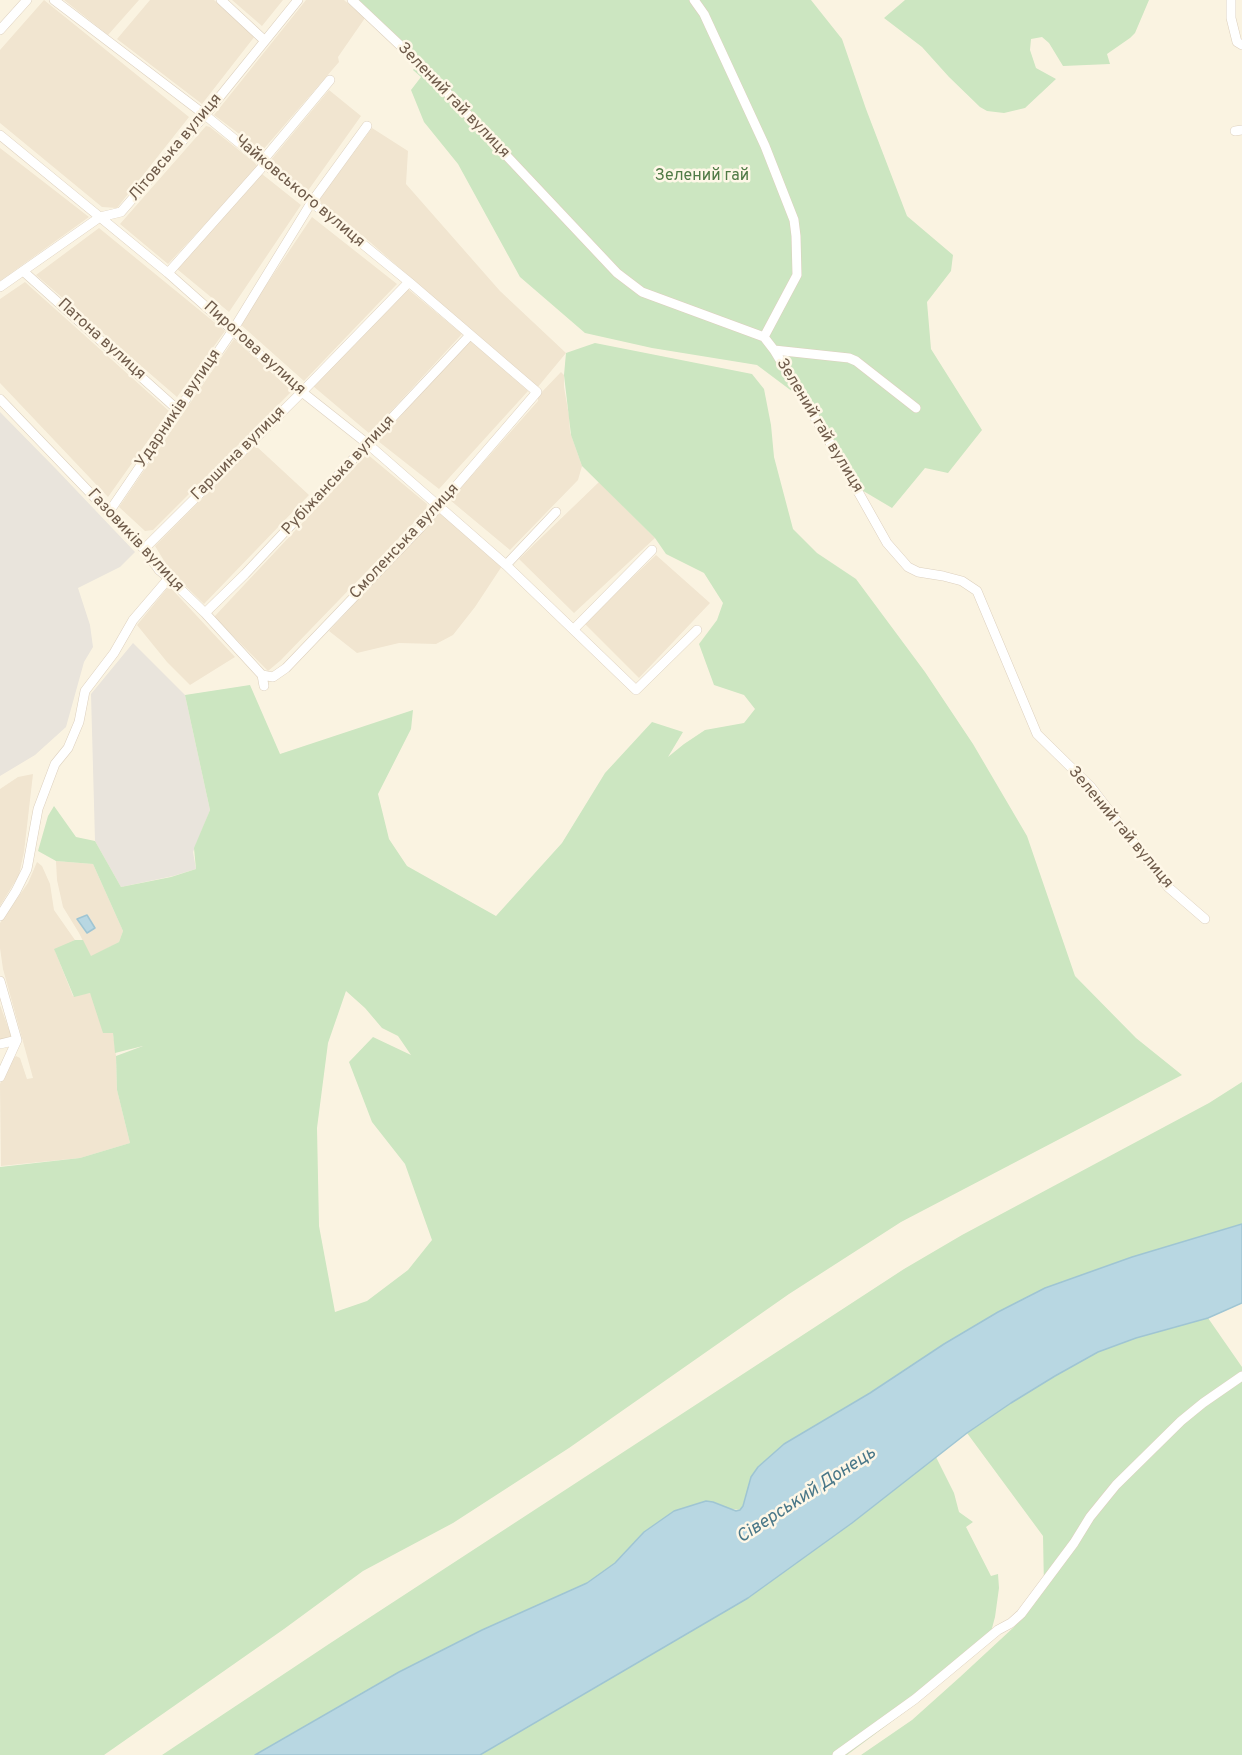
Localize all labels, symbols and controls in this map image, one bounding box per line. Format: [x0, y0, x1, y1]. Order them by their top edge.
street label: Зелений гай вулиця [393, 39, 513, 163]
street label: Літовська вулиця [125, 90, 227, 206]
street label: Чайковського вулиця [230, 132, 368, 252]
park label: Зелений гай [655, 167, 749, 187]
street label: Патона вулиця [53, 295, 149, 385]
street label: Пирогова вулиця [199, 298, 309, 400]
street label: Ударників вулиця [132, 346, 226, 472]
street label: Зелений гай вулиця [771, 355, 867, 497]
street label: Гаршина вулиця [188, 403, 290, 505]
street label: Рубіжанська вулиця [279, 412, 399, 540]
street label: Смоленська вулиця [346, 480, 464, 604]
street label: Газовиків вулиця [82, 486, 188, 596]
street label: Зелений гай вулиця [1063, 763, 1177, 893]
water label: Сіверський Донець [733, 1443, 881, 1549]

